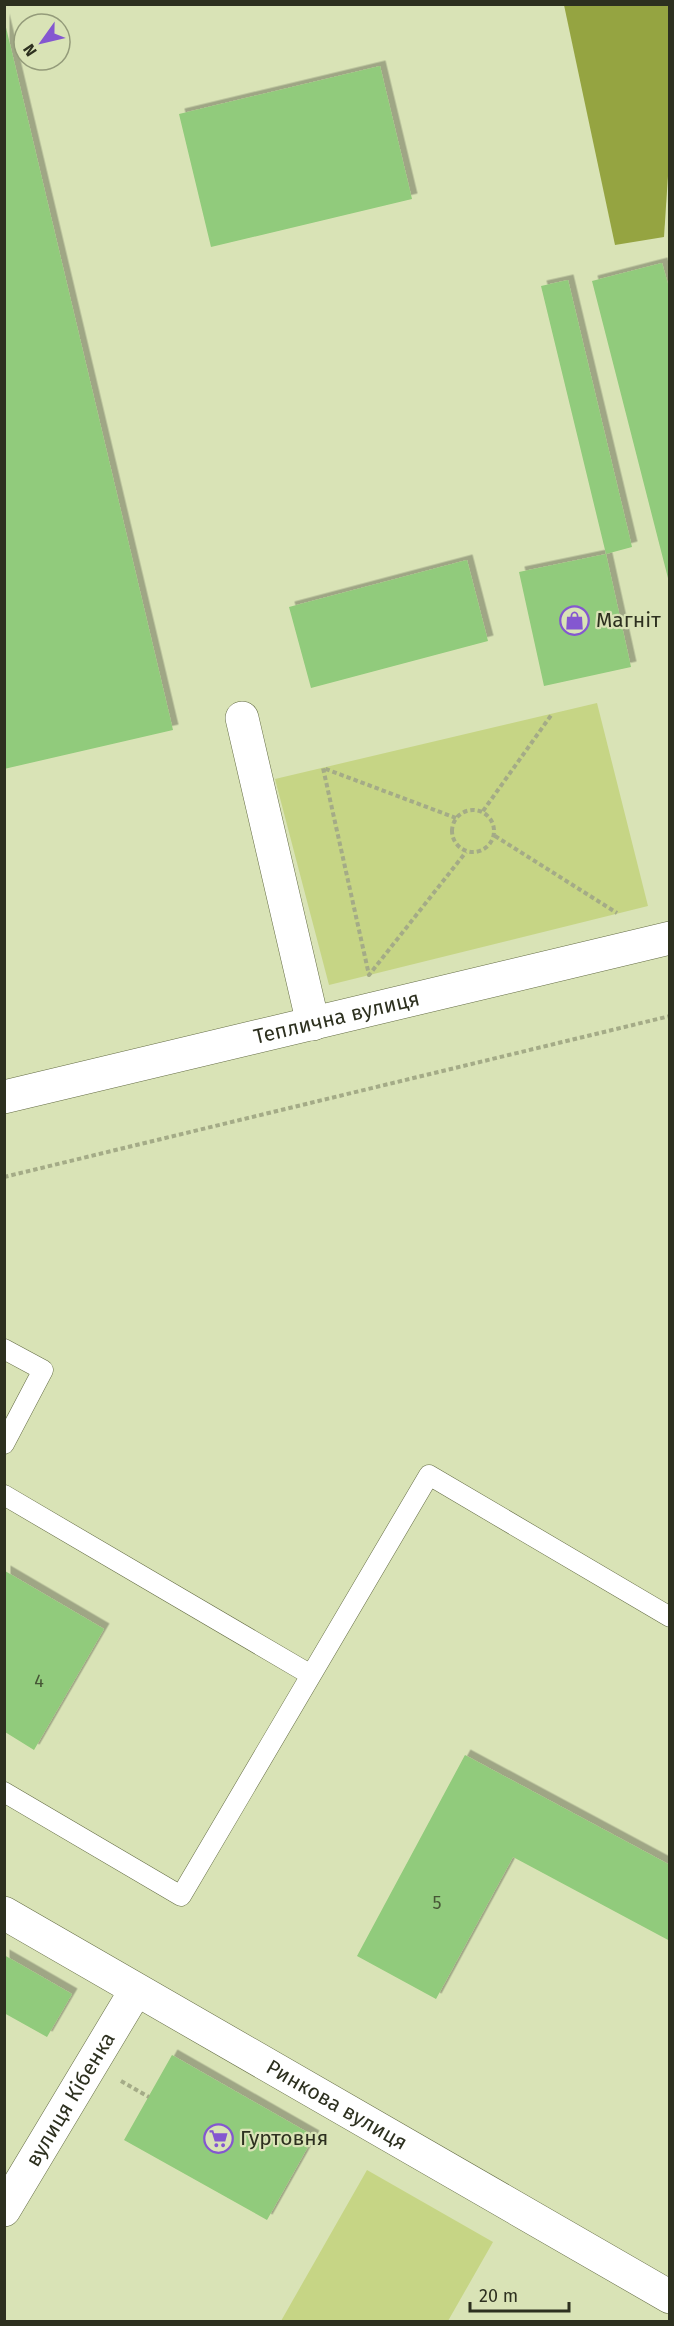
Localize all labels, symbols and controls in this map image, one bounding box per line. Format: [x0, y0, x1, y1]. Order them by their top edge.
north arrow [12, 12, 72, 72]
text: N [19, 40, 41, 60]
shop icon: Магніт [559, 604, 591, 636]
place label: Магніт [596, 607, 661, 633]
street label: Теплична вулиця [251, 985, 422, 1050]
house number: 4 [34, 1670, 44, 1692]
house number: 5 [432, 1892, 442, 1914]
street label: вулиця Кібенка [20, 2027, 121, 2171]
street label: Ринкова вулиця [261, 2054, 412, 2156]
supermarket icon: Гуртовня [203, 2122, 235, 2154]
place label: Гуртовня [240, 2125, 328, 2151]
scale bar [470, 2275, 569, 2313]
text: 20 m [479, 2285, 518, 2307]

